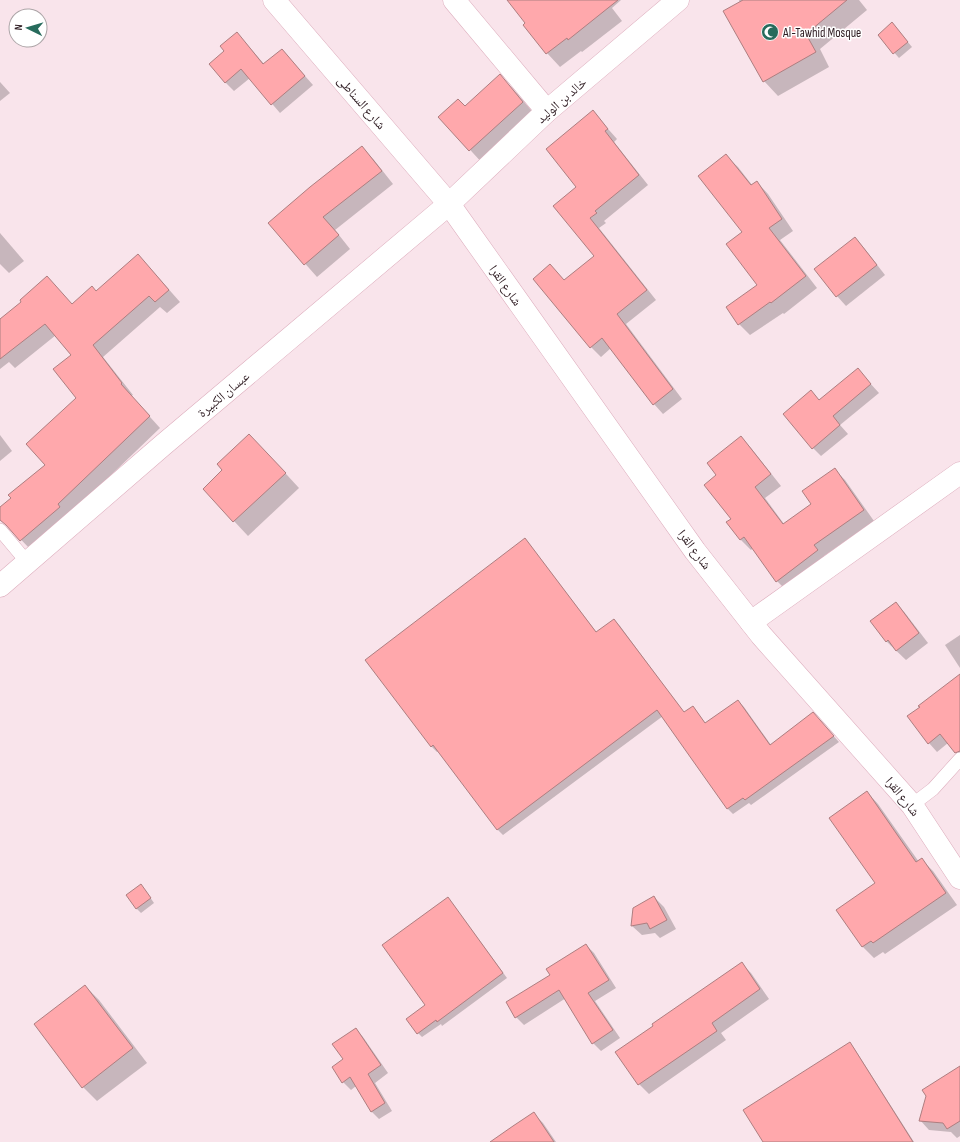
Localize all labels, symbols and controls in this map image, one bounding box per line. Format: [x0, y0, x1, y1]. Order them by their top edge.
north arrow [8, 8, 48, 48]
mosque icon: Al-Tawhid Mosque [760, 22, 780, 42]
text: N [12, 24, 25, 31]
place label: Al-Tawhid Mosque [782, 25, 861, 41]
street label: شارع السناطى [333, 73, 389, 133]
street label: خالد بن الوليد [533, 75, 590, 127]
street label: شارع القرا [485, 262, 525, 310]
street label: عبسان الكبيرة [194, 368, 253, 421]
street label: شارع القرا [673, 526, 714, 573]
street label: شارع القرا [881, 774, 923, 820]

